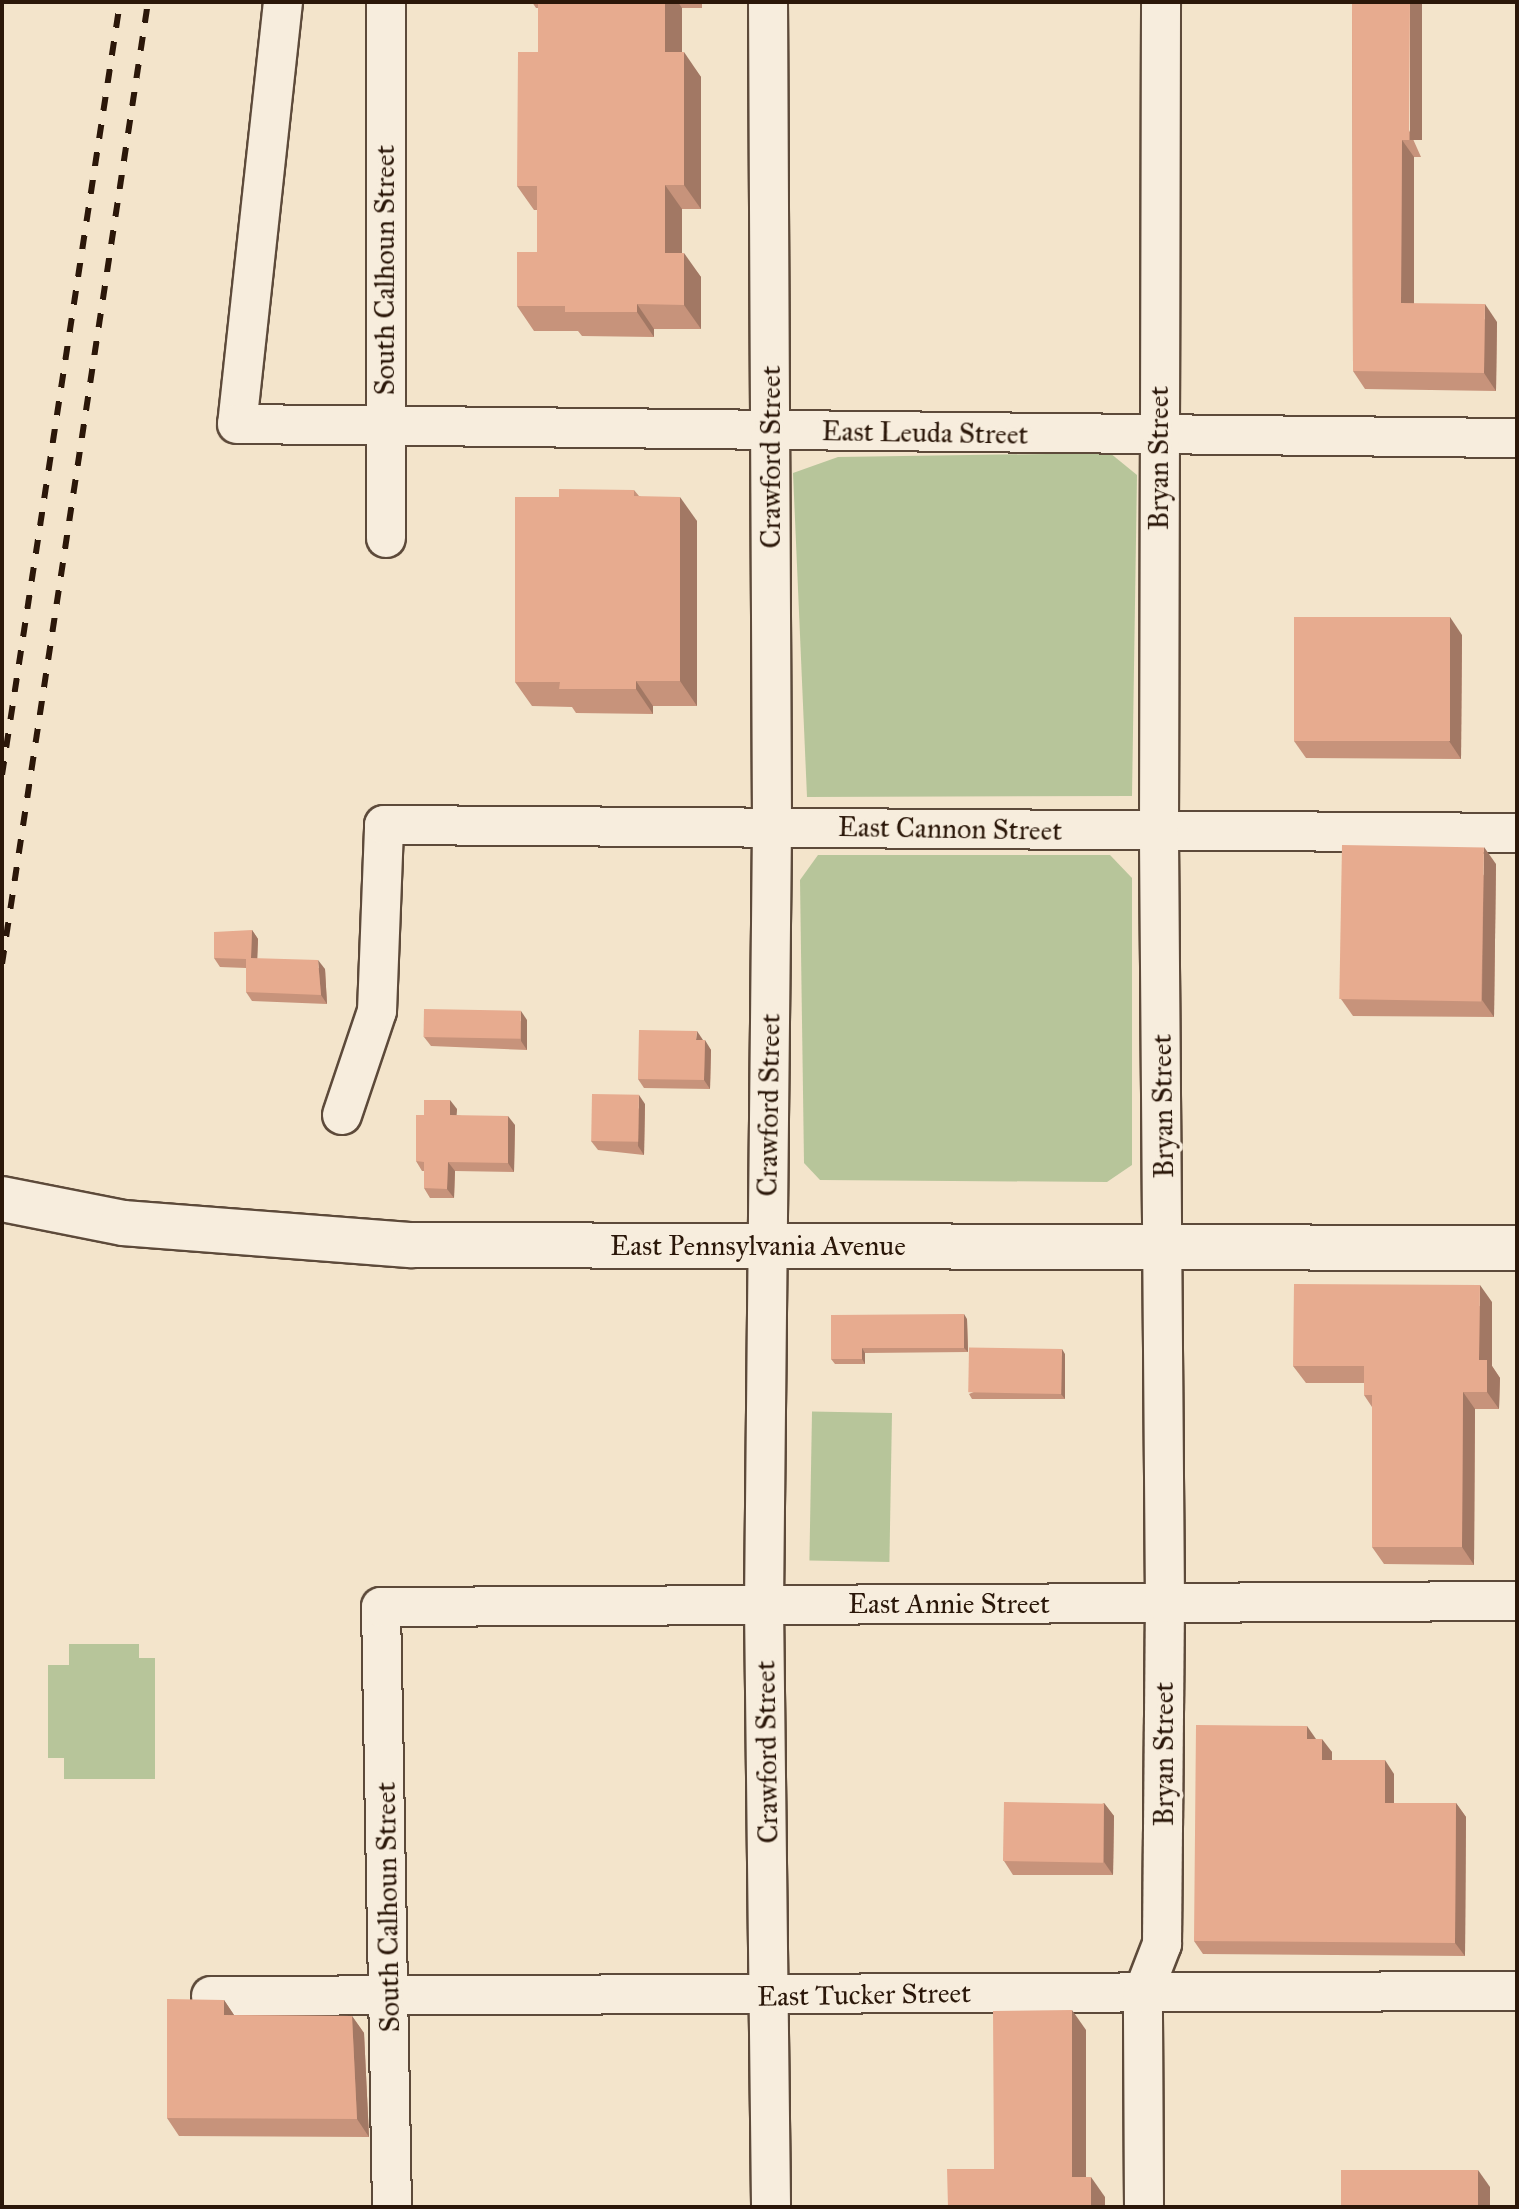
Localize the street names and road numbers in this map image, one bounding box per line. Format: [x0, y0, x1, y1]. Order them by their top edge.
street label: South Calhoun Street [368, 145, 402, 395]
street label: Crawford Street [754, 365, 788, 549]
street label: Bryan Street [1142, 386, 1176, 530]
street label: East Leuda Street [821, 414, 1029, 452]
street label: East Cannon Street [838, 810, 1062, 848]
street label: Crawford Street [751, 1013, 787, 1197]
street label: Bryan Street [1145, 1033, 1181, 1179]
street label: East Pennsylvania Avenue [610, 1229, 906, 1263]
street label: East Annie Street [848, 1587, 1050, 1621]
street label: Crawford Street [749, 1660, 785, 1844]
street label: Bryan Street [1147, 1682, 1181, 1826]
street label: South Calhoun Street [369, 1781, 407, 2033]
street label: East Tucker Street [757, 1976, 971, 2014]

